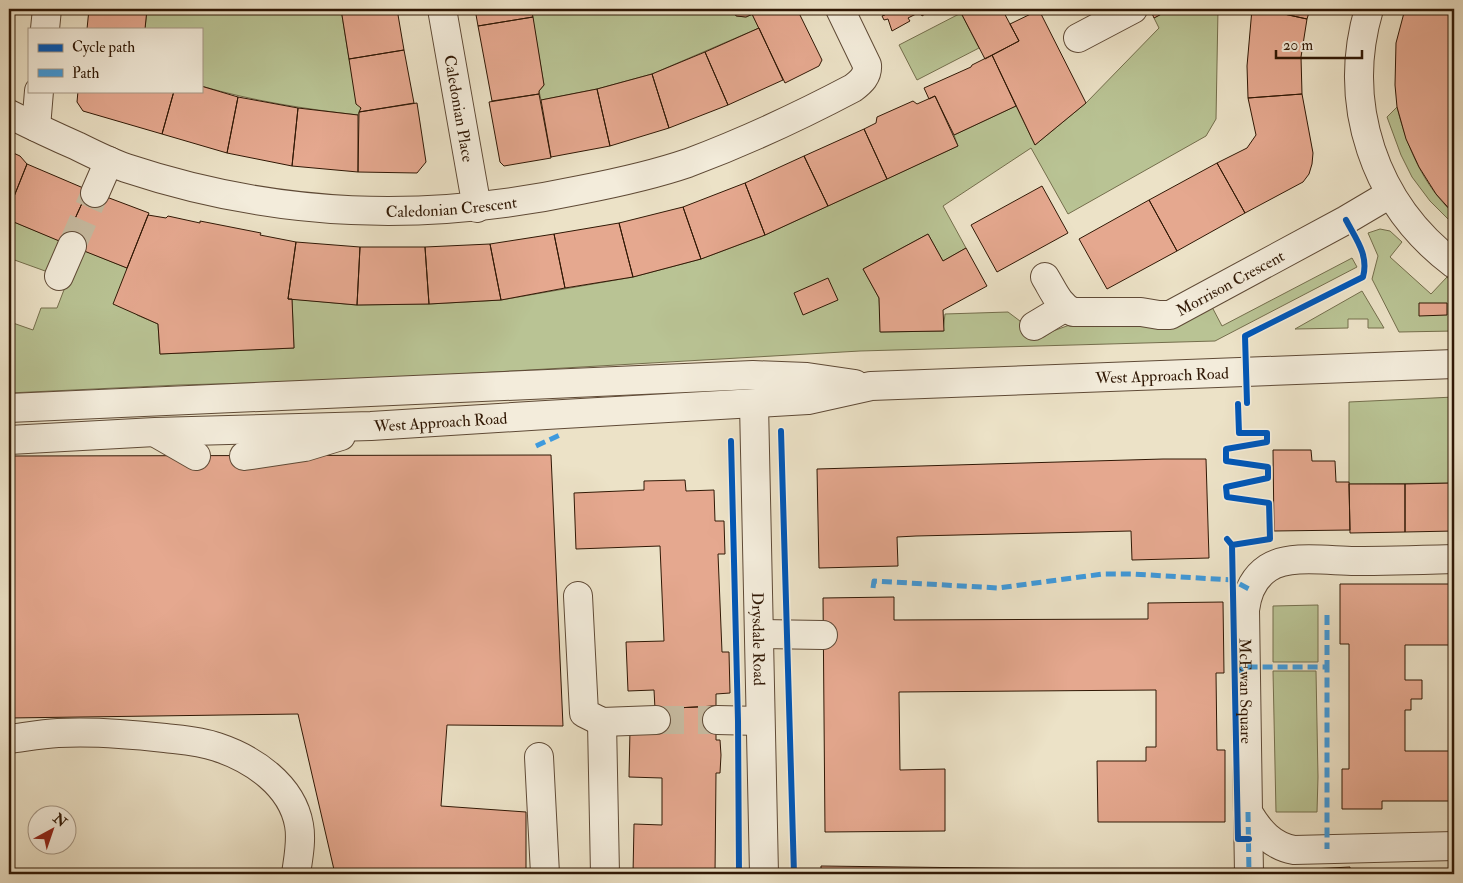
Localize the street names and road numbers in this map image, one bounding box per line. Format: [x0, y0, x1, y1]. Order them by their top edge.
street label: Caledonian Place [439, 54, 478, 164]
street label: Caledonian Crescent [386, 192, 518, 222]
street label: Morrison Crescent [1173, 246, 1288, 321]
street label: West Approach Road [1094, 363, 1230, 389]
street label: West Approach Road [372, 408, 508, 437]
street label: Drysdale Road [747, 592, 769, 686]
street label: McEwan Square [1234, 638, 1256, 744]

